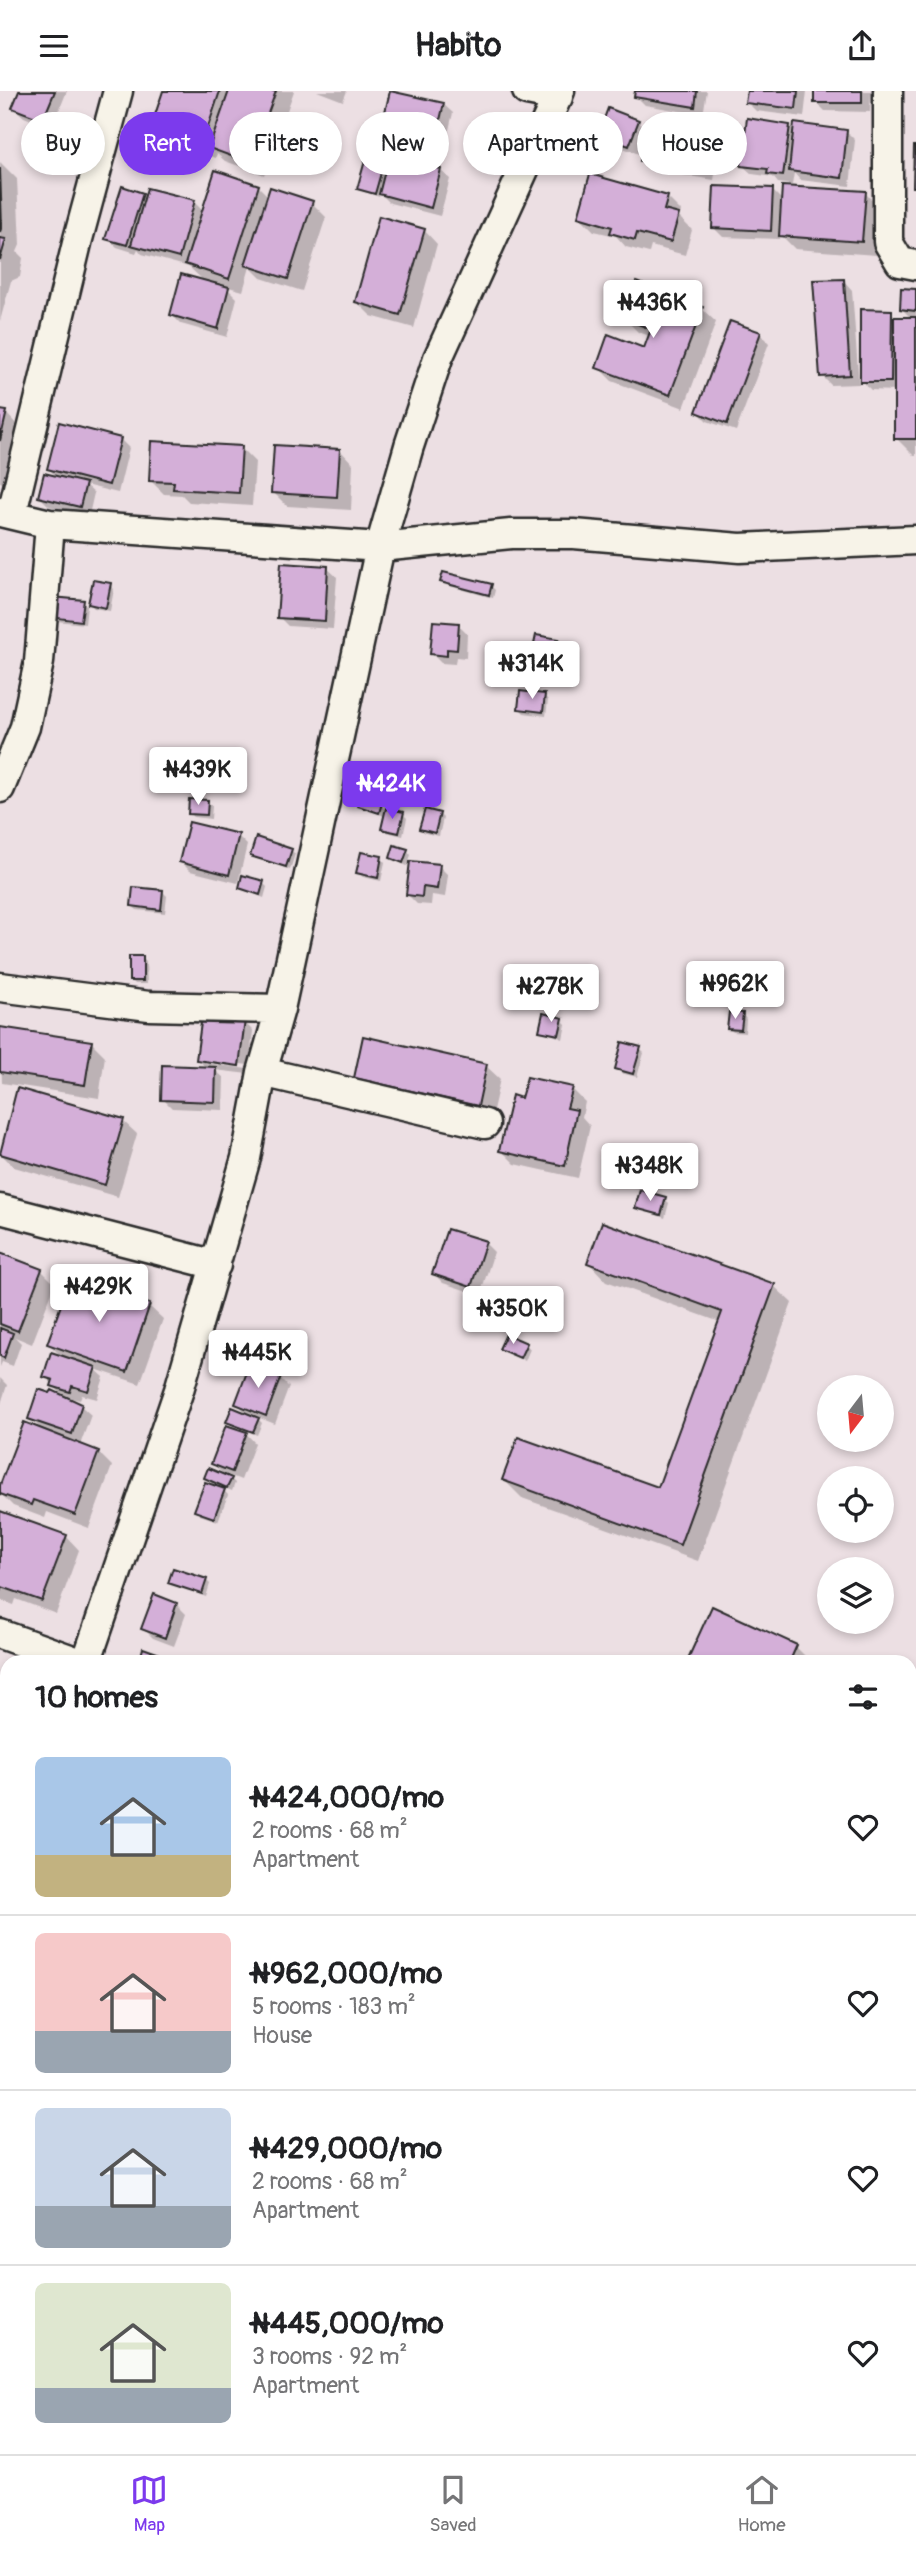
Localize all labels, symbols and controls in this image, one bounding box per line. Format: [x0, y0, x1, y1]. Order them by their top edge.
text: Habito [415, 26, 501, 66]
icon: menu [35, 27, 73, 65]
icon: share [843, 27, 881, 65]
chip: Buy [21, 112, 105, 175]
chip: Rent [119, 112, 215, 175]
chip: Filters [229, 112, 342, 175]
chip: New [356, 112, 449, 175]
chip: Apartment [463, 112, 623, 175]
chip: House [637, 112, 747, 175]
pin: ₦436K [604, 281, 702, 340]
text: ₦436K [619, 288, 687, 317]
pin: ₦314K [483, 641, 581, 701]
text: ₦314K [501, 649, 563, 678]
pin: ₦439K [149, 747, 247, 807]
text: ₦439K [165, 755, 231, 784]
pin: ₦424K [343, 761, 441, 821]
text: ₦424K [358, 769, 426, 798]
pin: ₦962K [686, 961, 784, 1021]
pin: ₦278K [502, 965, 600, 1024]
text: ₦962K [702, 969, 768, 998]
text: ₦278K [519, 972, 583, 1001]
pin: ₦348K [601, 1143, 699, 1203]
text: ₦348K [617, 1151, 683, 1180]
pin: ₦429K [50, 1265, 148, 1324]
text: ₦429K [66, 1272, 132, 1301]
pin: ₦350K [464, 1287, 562, 1346]
text: ₦350K [479, 1294, 547, 1323]
pin: ₦445K [209, 1331, 307, 1390]
text: ₦445K [225, 1338, 291, 1367]
north arrow [817, 1375, 894, 1453]
map controls [817, 1375, 894, 1634]
button: locate [817, 1466, 894, 1543]
button: layers [817, 1557, 894, 1634]
icon: filters [844, 1678, 882, 1716]
text: 10 homes [35, 1679, 158, 1716]
text: ₦424,000/mo [252, 1779, 444, 1816]
icon: home [91, 1785, 175, 1869]
icon: heart [844, 1808, 882, 1846]
text: 2 rooms · 68 m² [252, 1816, 408, 1845]
text: Apartment [252, 1845, 359, 1874]
text: ₦962,000/mo [252, 1955, 442, 1992]
icon: home [91, 1961, 175, 2045]
icon: heart [844, 1984, 882, 2022]
text: 5 rooms · 183 m² [252, 1992, 416, 2021]
text: House [252, 2021, 312, 2050]
text: ₦429,000/mo [252, 2130, 442, 2167]
icon: home [91, 2136, 175, 2220]
icon: heart [844, 2159, 882, 2197]
text: 2 rooms · 68 m² [252, 2167, 408, 2196]
text: Apartment [252, 2196, 359, 2225]
text: ₦445,000/mo [252, 2305, 444, 2342]
icon: home [91, 2311, 175, 2395]
icon: heart [844, 2334, 882, 2372]
text: 3 rooms · 92 m² [252, 2342, 407, 2371]
text: Apartment [252, 2371, 359, 2400]
tab: Map [130, 2471, 168, 2537]
tab: Saved [429, 2471, 477, 2537]
tab: Home [738, 2471, 786, 2537]

